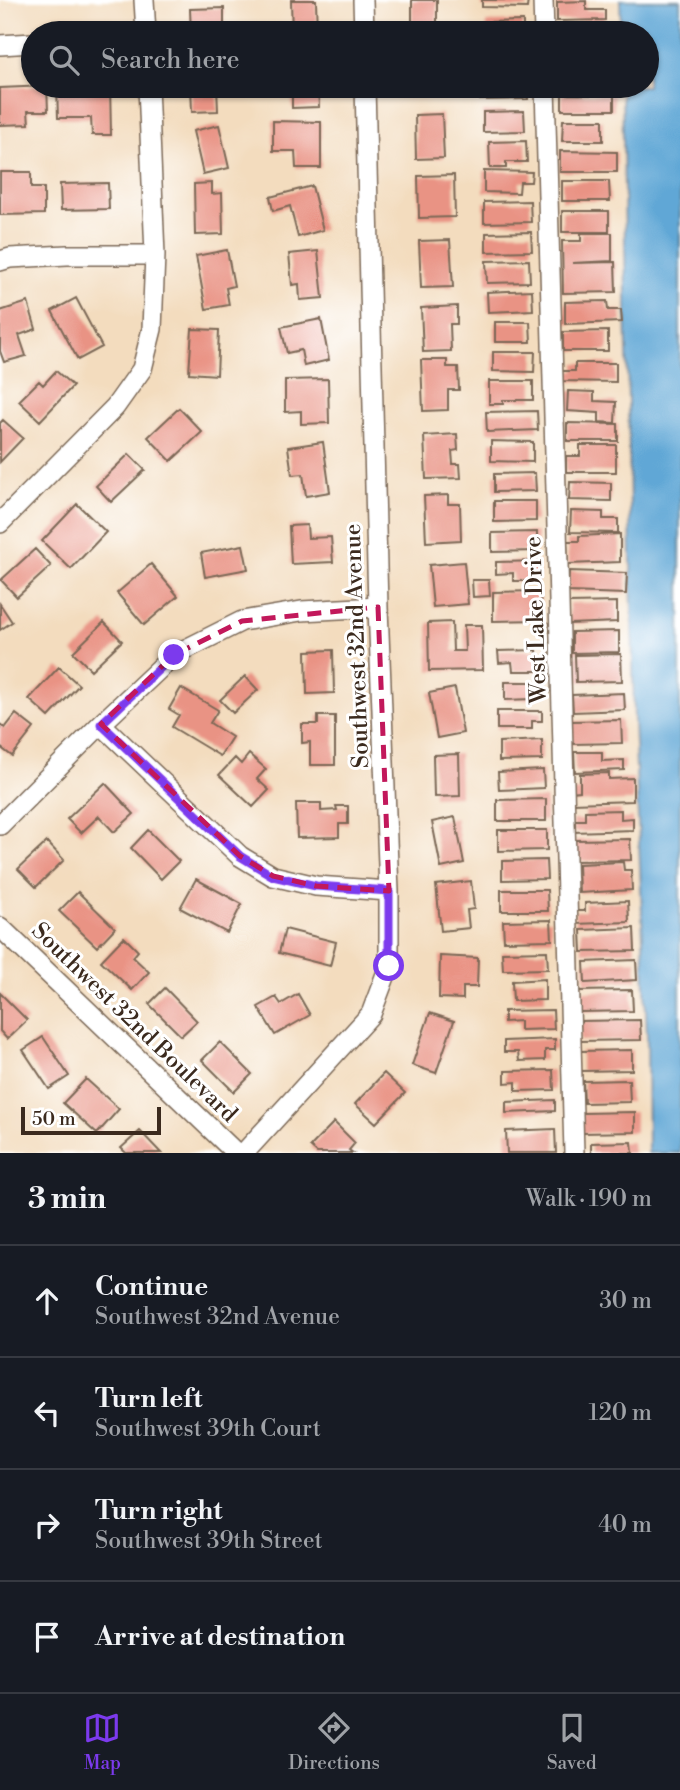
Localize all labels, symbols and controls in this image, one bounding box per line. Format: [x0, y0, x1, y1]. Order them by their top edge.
search box [21, 21, 659, 98]
icon: search [45, 41, 83, 79]
text: Search here [101, 44, 240, 76]
street label: Southwest 32nd Avenue [339, 523, 375, 769]
street label: West Lake Drive [519, 536, 553, 705]
route end [158, 639, 189, 670]
street label: Southwest 32nd Boulevard [26, 917, 243, 1128]
route start [373, 950, 404, 981]
scale bar [21, 1104, 161, 1136]
text: 50 m [32, 1107, 76, 1131]
text: 3 min [28, 1180, 106, 1218]
text: Walk · 190 m [526, 1185, 652, 1213]
text: Continue [95, 1271, 208, 1303]
icon: ahead [28, 1282, 66, 1320]
text: 30 m [599, 1287, 652, 1315]
text: Southwest 32nd Avenue [95, 1303, 340, 1331]
text: Turn left [95, 1383, 203, 1415]
icon: left [28, 1394, 66, 1432]
text: 120 m [588, 1399, 652, 1427]
text: Southwest 39th Court [95, 1415, 321, 1443]
text: Turn right [95, 1495, 223, 1527]
icon: right [28, 1506, 66, 1544]
text: 40 m [598, 1511, 652, 1539]
text: Southwest 39th Street [95, 1527, 323, 1555]
icon: arrive [28, 1618, 66, 1656]
text: Arrive at destination [95, 1621, 345, 1653]
tab: Map [83, 1709, 121, 1775]
tab: Directions [288, 1709, 380, 1775]
tab: Saved [547, 1709, 597, 1775]

